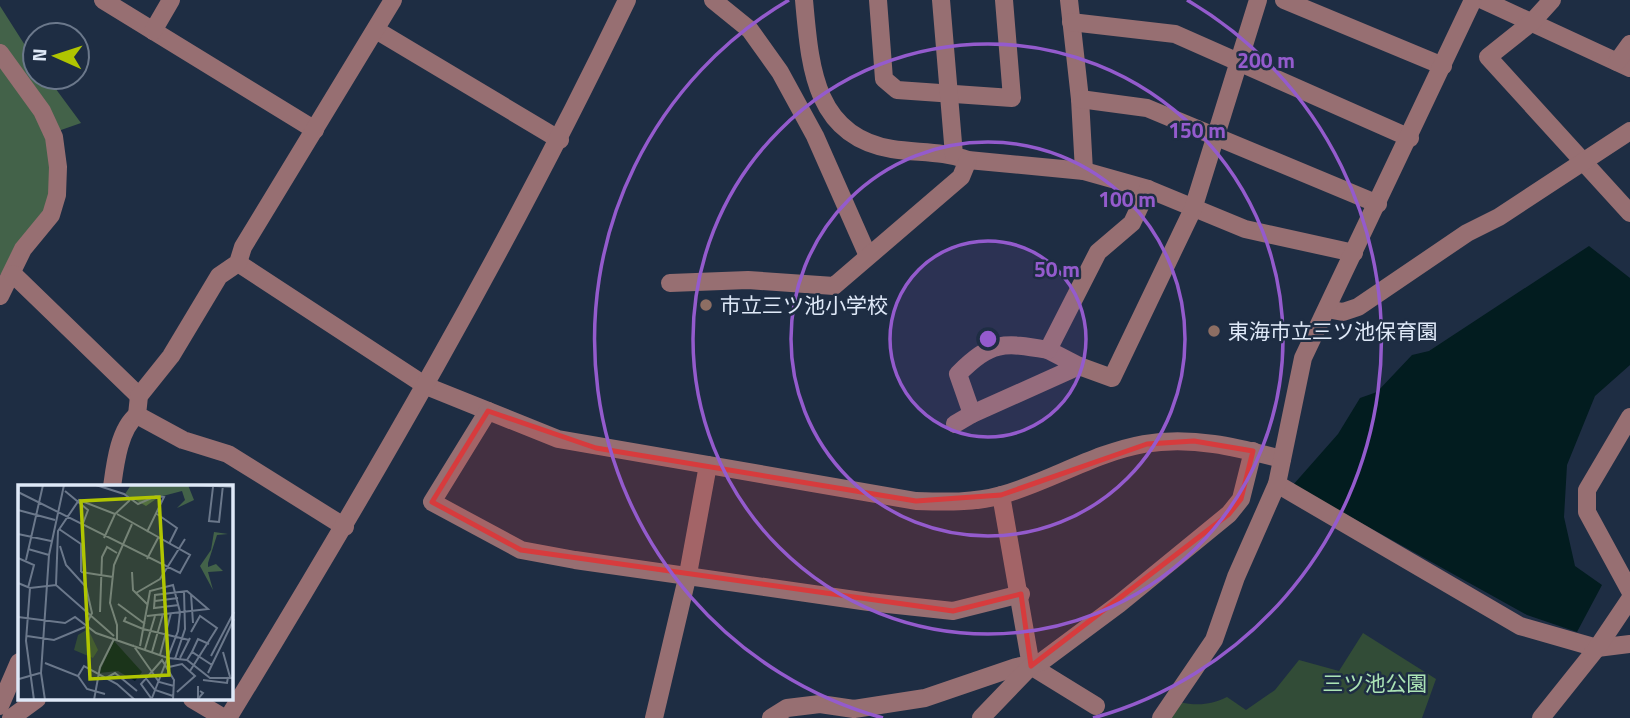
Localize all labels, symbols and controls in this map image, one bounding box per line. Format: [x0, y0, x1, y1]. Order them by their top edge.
north arrow [21, 21, 91, 91]
text: 200 m [1237, 44, 1295, 76]
text: N [24, 48, 53, 62]
text: 150 m [1168, 114, 1226, 146]
text: 100 m [1098, 183, 1156, 215]
text: 50 m [1034, 253, 1080, 285]
place label: 市立三ツ池小学校 [720, 289, 888, 321]
marker: 市立三ツ池小学校 [698, 297, 714, 313]
place label: 東海市立三ツ池保育園 [1228, 315, 1438, 347]
marker: 東海市立三ツ池保育園 [1206, 323, 1222, 339]
centre of rings [976, 327, 1000, 351]
inset map [18, 485, 233, 700]
park label: 三ツ池公園 [1323, 667, 1428, 699]

